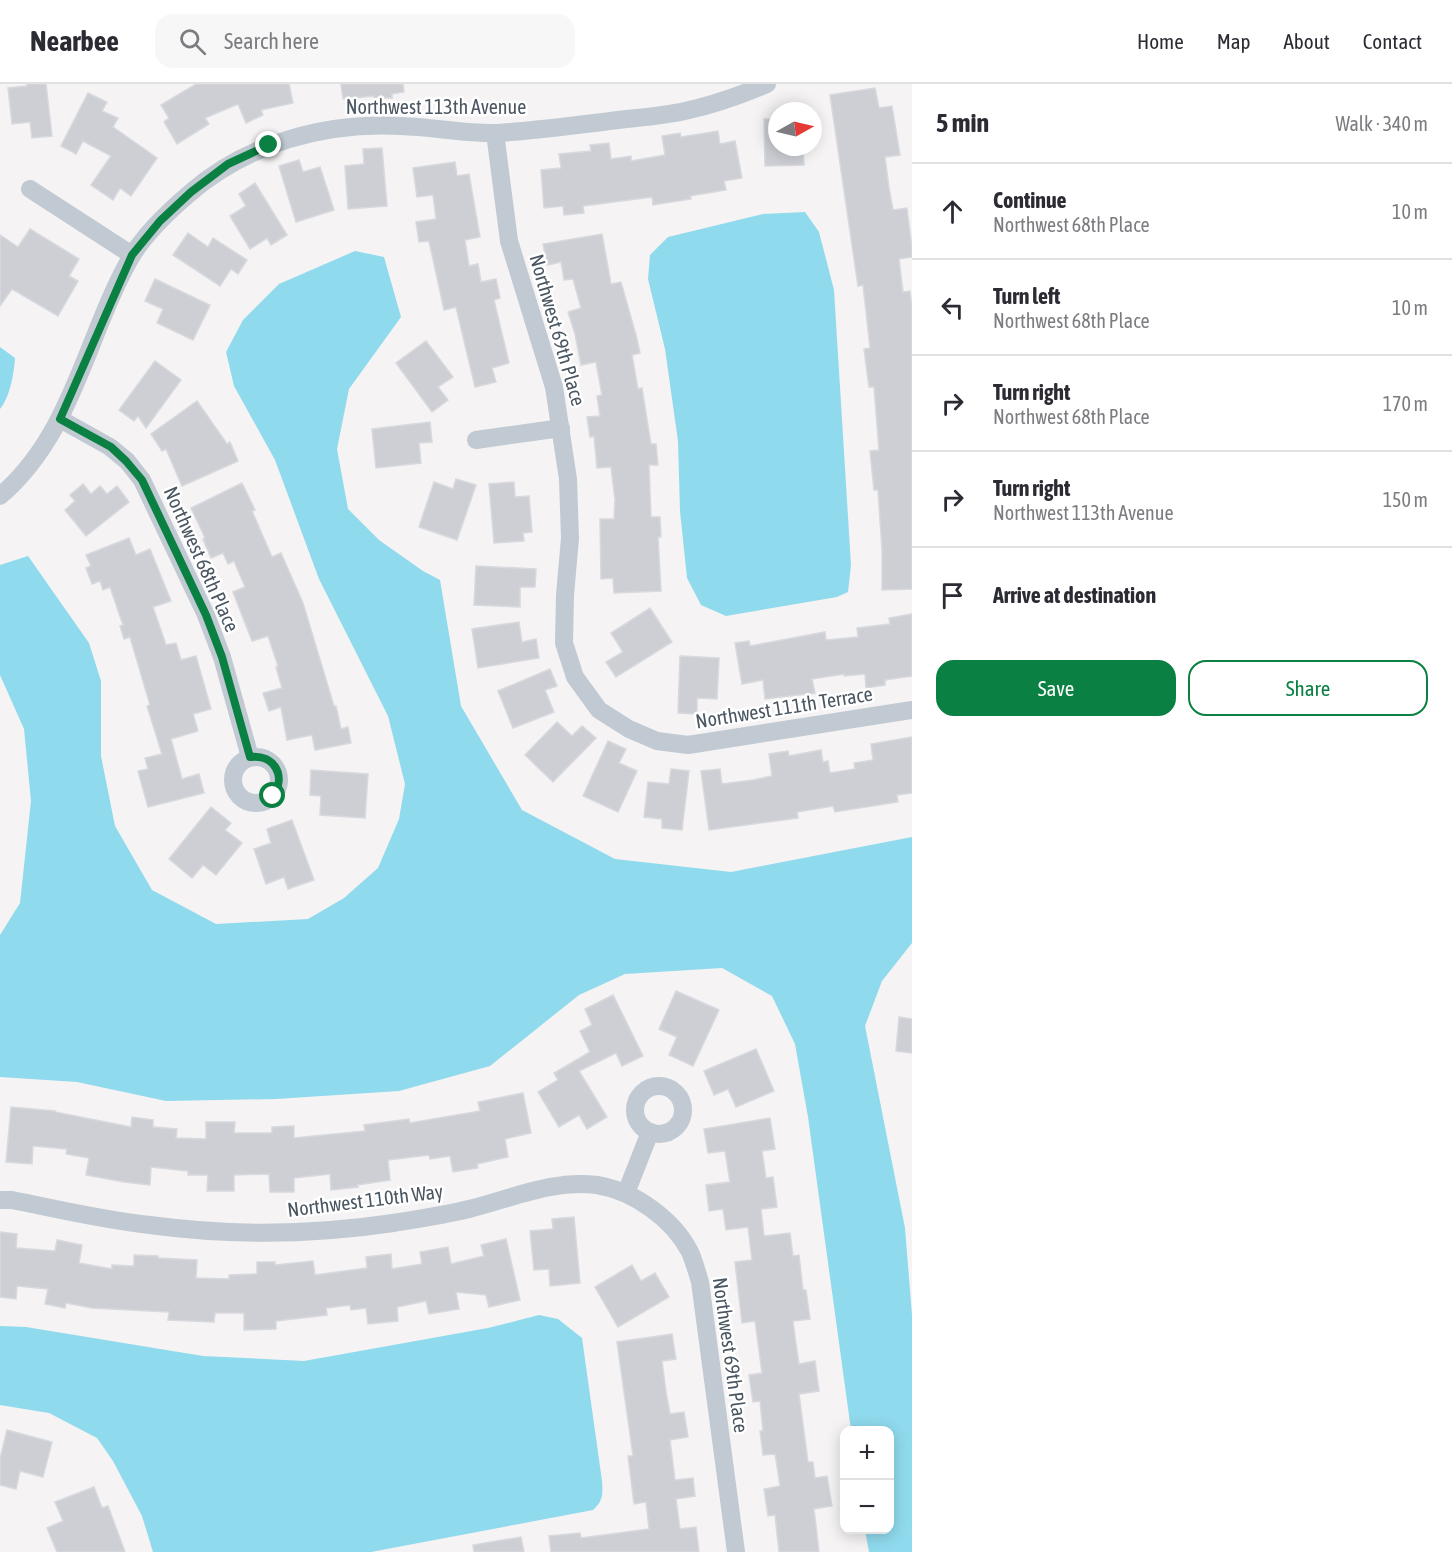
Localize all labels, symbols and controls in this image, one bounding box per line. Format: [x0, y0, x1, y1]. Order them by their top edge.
search box [155, 14, 575, 68]
text: Nearbee [30, 25, 119, 57]
icon: search [176, 25, 209, 58]
text: Search here [224, 28, 319, 54]
text: Home [1137, 29, 1184, 53]
text: Map [1217, 29, 1251, 53]
text: About [1284, 29, 1330, 53]
text: Contact [1363, 29, 1422, 53]
street label: Northwest 113th Avenue [346, 95, 526, 118]
north arrow [768, 102, 822, 156]
text: 5 min [936, 108, 989, 138]
text: Walk · 340 m [1336, 112, 1428, 135]
route end [255, 131, 281, 157]
text: Continue [993, 187, 1067, 213]
icon: ahead [936, 195, 969, 228]
text: 10 m [1392, 200, 1428, 223]
text: Northwest 68th Place [993, 213, 1150, 236]
street label: Northwest 69th Place [525, 252, 591, 408]
text: Turn left [993, 283, 1060, 309]
icon: left [936, 291, 969, 324]
text: 10 m [1392, 296, 1428, 319]
text: Northwest 68th Place [993, 309, 1150, 332]
text: Turn right [993, 379, 1070, 405]
icon: right [936, 387, 969, 420]
text: 170 m [1383, 392, 1428, 415]
text: Northwest 68th Place [993, 405, 1150, 428]
text: Turn right [993, 475, 1070, 501]
street label: Northwest 68th Place [160, 483, 244, 635]
icon: right [936, 483, 969, 516]
text: 150 m [1383, 488, 1428, 511]
text: Northwest 113th Avenue [993, 501, 1174, 524]
icon: arrive [936, 579, 969, 612]
text: Arrive at destination [993, 582, 1156, 608]
button: Save [936, 660, 1176, 716]
button: Share [1188, 660, 1428, 716]
street label: Northwest 111th Terrace [694, 682, 874, 732]
route start [259, 782, 285, 808]
street label: Northwest 110th Way [286, 1179, 444, 1221]
street label: Northwest 69th Place [709, 1276, 753, 1434]
map controls [840, 1426, 894, 1534]
button: + [840, 1426, 894, 1480]
button: − [840, 1480, 894, 1534]

